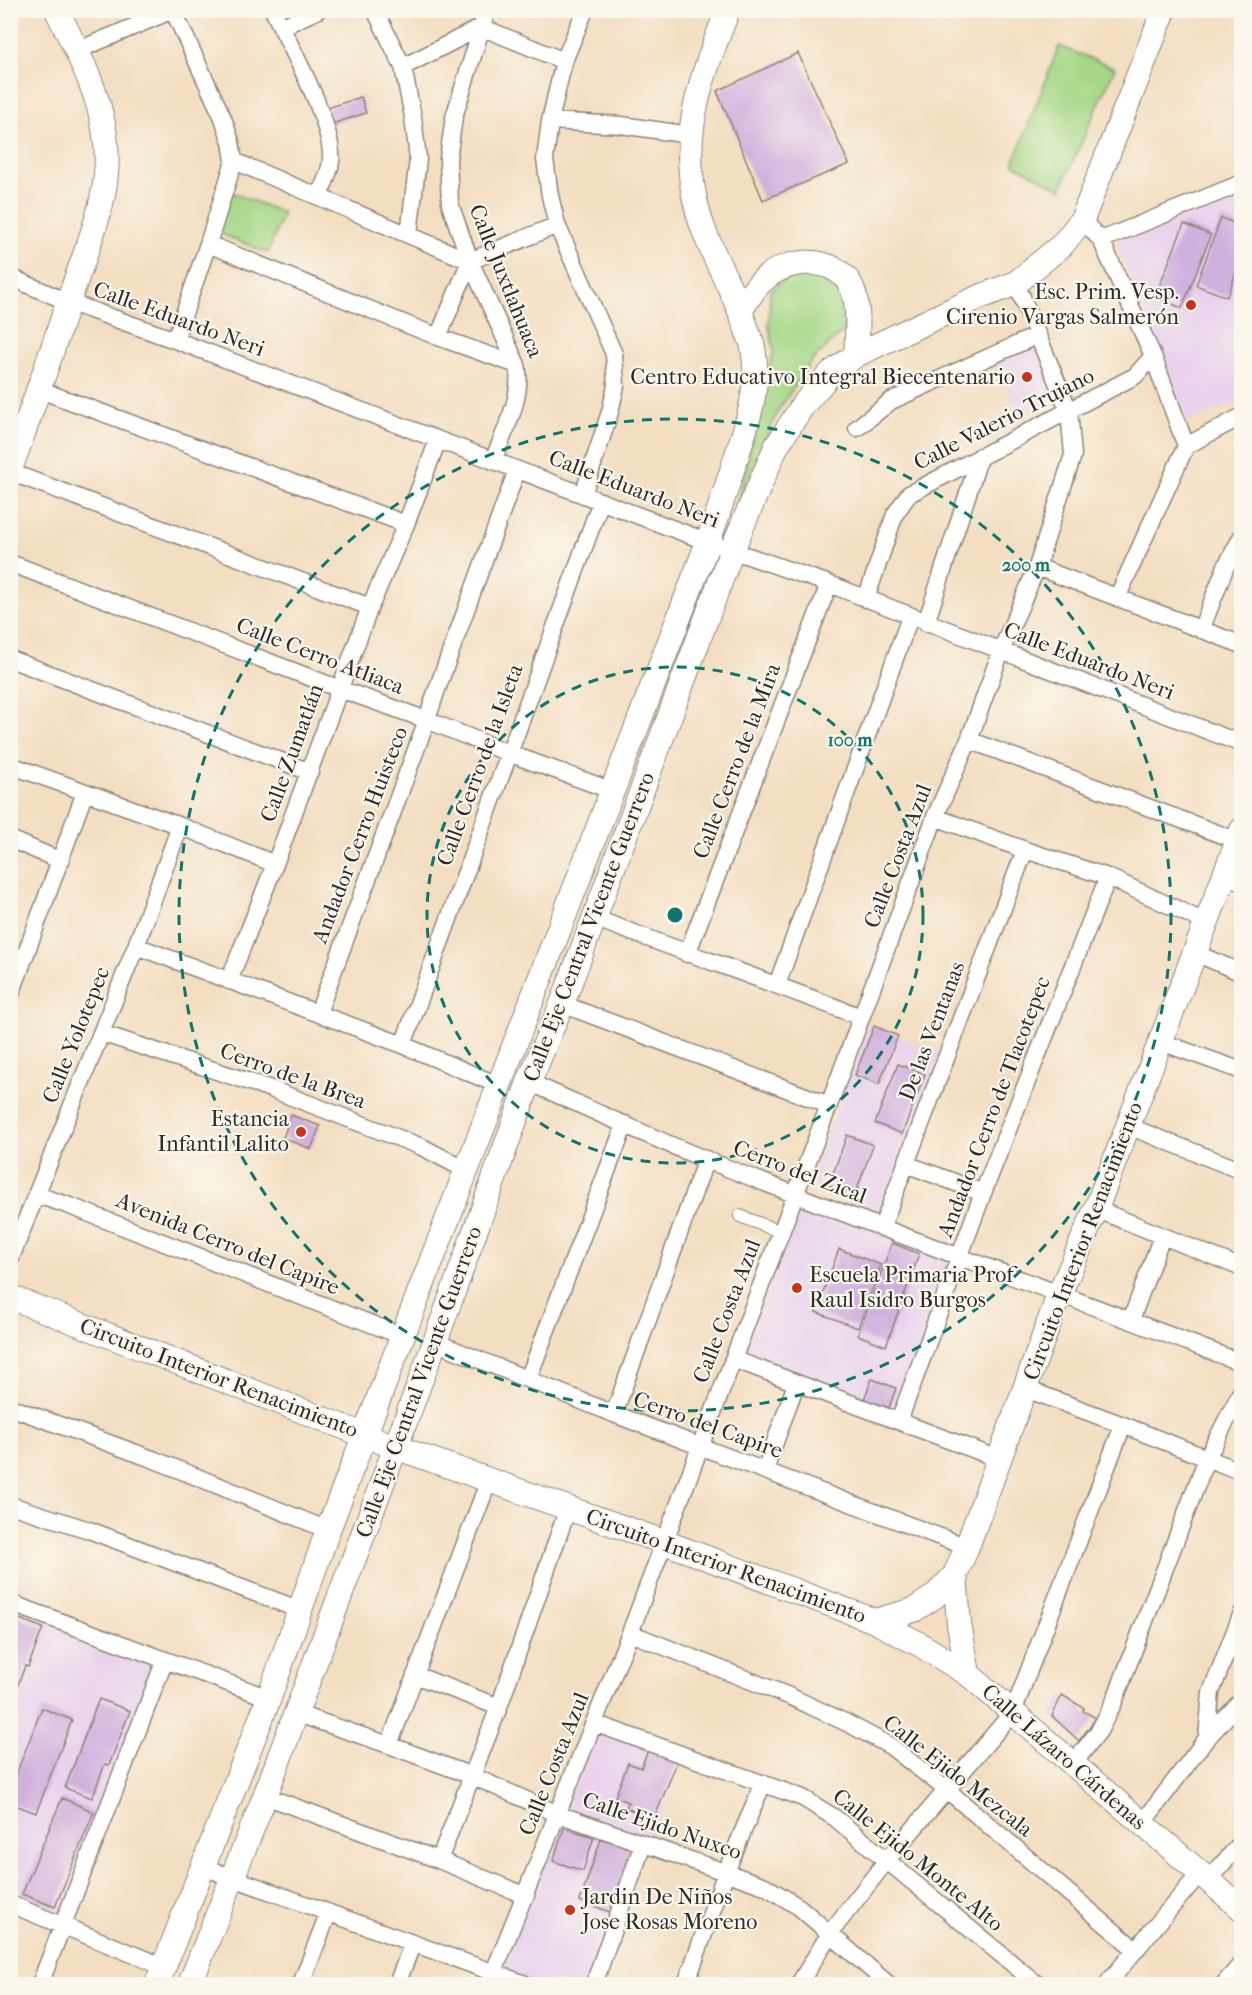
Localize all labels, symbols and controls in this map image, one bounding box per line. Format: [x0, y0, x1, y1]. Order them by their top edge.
street label: Calle Juxtlahuaca [463, 201, 549, 362]
street label: Calle Eduardo Neri [90, 276, 269, 362]
place label: Esc. Prim. Vesp. Cirenio Vargas Salmerón [946, 279, 1179, 330]
marker: Esc. Prim. Vesp. Cirenio Vargas Salmerón [1184, 298, 1198, 312]
street label: Calle Valerio Trujano [909, 362, 1099, 476]
place label: Centro Educativo Integral Biecentenario [630, 364, 1015, 390]
marker: Centro Educativo Integral Biecentenario [1020, 370, 1034, 384]
street label: Calle Eduardo Neri [545, 445, 723, 534]
text: 200 m [1002, 555, 1051, 576]
street label: Calle Cerro Atliaca [233, 612, 408, 700]
street label: Calle Eduardo Neri [1000, 617, 1178, 706]
street label: Calle Cerro de la Mira [688, 659, 787, 862]
street label: Calle Cerro de la Isleta [431, 660, 529, 869]
street label: Calle Zumatlán [255, 680, 329, 826]
street label: Andador Cerro Huisteco [306, 723, 413, 948]
text: 100 m [827, 730, 874, 751]
street label: Calle Eje Central Vicente Guerrero [518, 768, 660, 1086]
street label: Calle Costa Azul [859, 780, 937, 932]
centre of rings [665, 905, 685, 925]
street label: De las Ventanas [893, 958, 971, 1104]
street label: Calle Yolotepec [37, 963, 115, 1107]
street label: Andador Cerro de Tlacotepec [932, 973, 1056, 1242]
street label: Cerro de la Brea [217, 1038, 370, 1115]
street label: Circuito Interior Renacimiento [1018, 1098, 1148, 1384]
place label: Estancia Infantil Lalito [157, 1106, 290, 1157]
marker: Estancia Infantil Lalito [294, 1125, 308, 1139]
street label: Cerro del Zical [730, 1135, 870, 1209]
street label: Avenida Cerro del Capire [112, 1187, 343, 1301]
street label: Calle Eje Central Vicente Guerrero [350, 1223, 488, 1541]
street label: Calle Costa Azul [688, 1235, 766, 1387]
place label: Escuela Primaria Prof Raul Isidro Burgos [809, 1262, 1018, 1313]
marker: Escuela Primaria Prof Raul Isidro Burgos [790, 1281, 804, 1295]
street label: Circuito Interior Renacimiento [76, 1313, 362, 1443]
street label: Cerro del Capire [630, 1386, 786, 1464]
street label: Circuito Interior Renacimiento [582, 1503, 870, 1629]
street label: Calle Lázaro Cárdenas [977, 1679, 1151, 1835]
street label: Calle Costa Azul [513, 1689, 595, 1839]
street label: Calle Ejido Mezcala [878, 1710, 1039, 1843]
street label: Calle Ejido Monte Alto [827, 1783, 1009, 1937]
street label: Calle Ejido Nuxco [579, 1787, 745, 1865]
place label: Jardin De Niños Jose Rosas Moreno [580, 1884, 757, 1935]
marker: Jardin De Niños Jose Rosas Moreno [563, 1903, 577, 1917]

